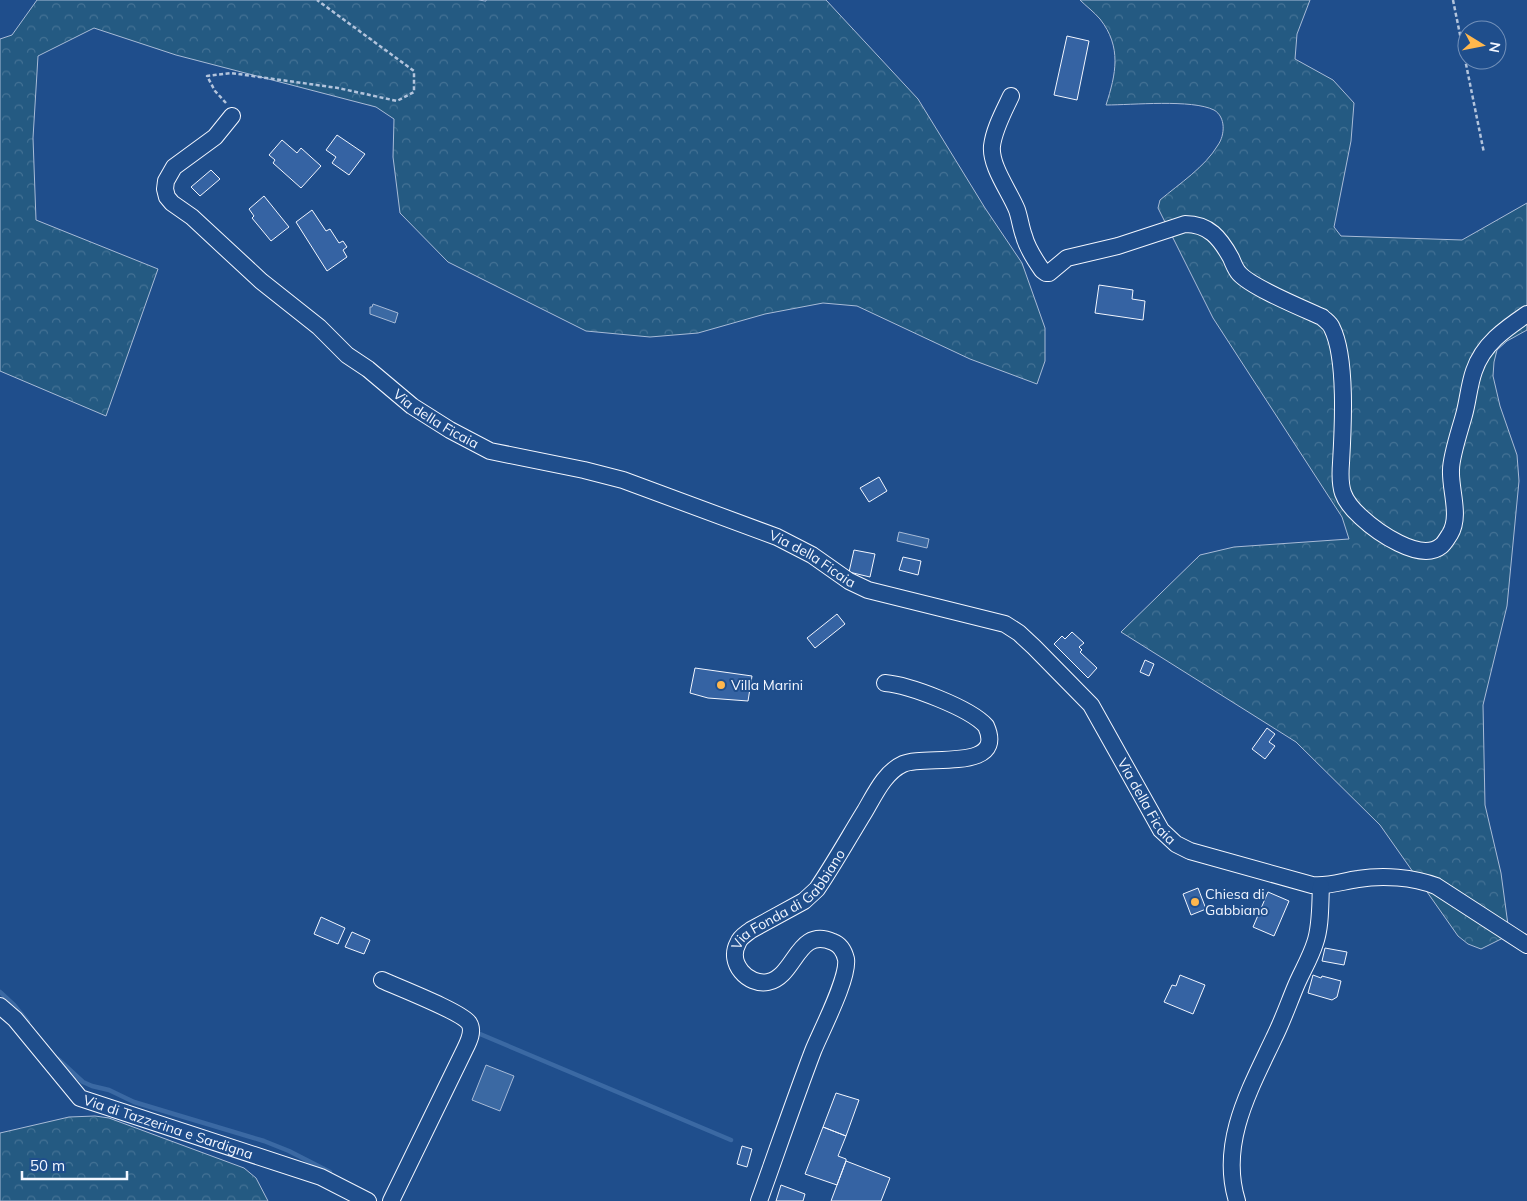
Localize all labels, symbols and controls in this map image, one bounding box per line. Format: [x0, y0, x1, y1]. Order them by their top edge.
north arrow [1457, 20, 1507, 70]
text: N [1485, 40, 1505, 54]
street label: Via della Ficaia [389, 385, 482, 452]
street label: Via della Ficaia [767, 526, 858, 592]
place label: Villa Marini [731, 676, 803, 694]
marker: Villa Marini [715, 679, 727, 691]
street label: Via della Ficaia [1114, 755, 1180, 848]
street label: Via Fonda di Gabbiano [727, 846, 849, 952]
place label: Chiesa di Gabbiano [1205, 885, 1268, 919]
marker: Chiesa di Gabbiano [1189, 896, 1201, 908]
street label: Via di Tazzerina e Sardigna [81, 1091, 255, 1163]
scale bar [22, 1148, 128, 1180]
text: 50 m [30, 1156, 65, 1175]

